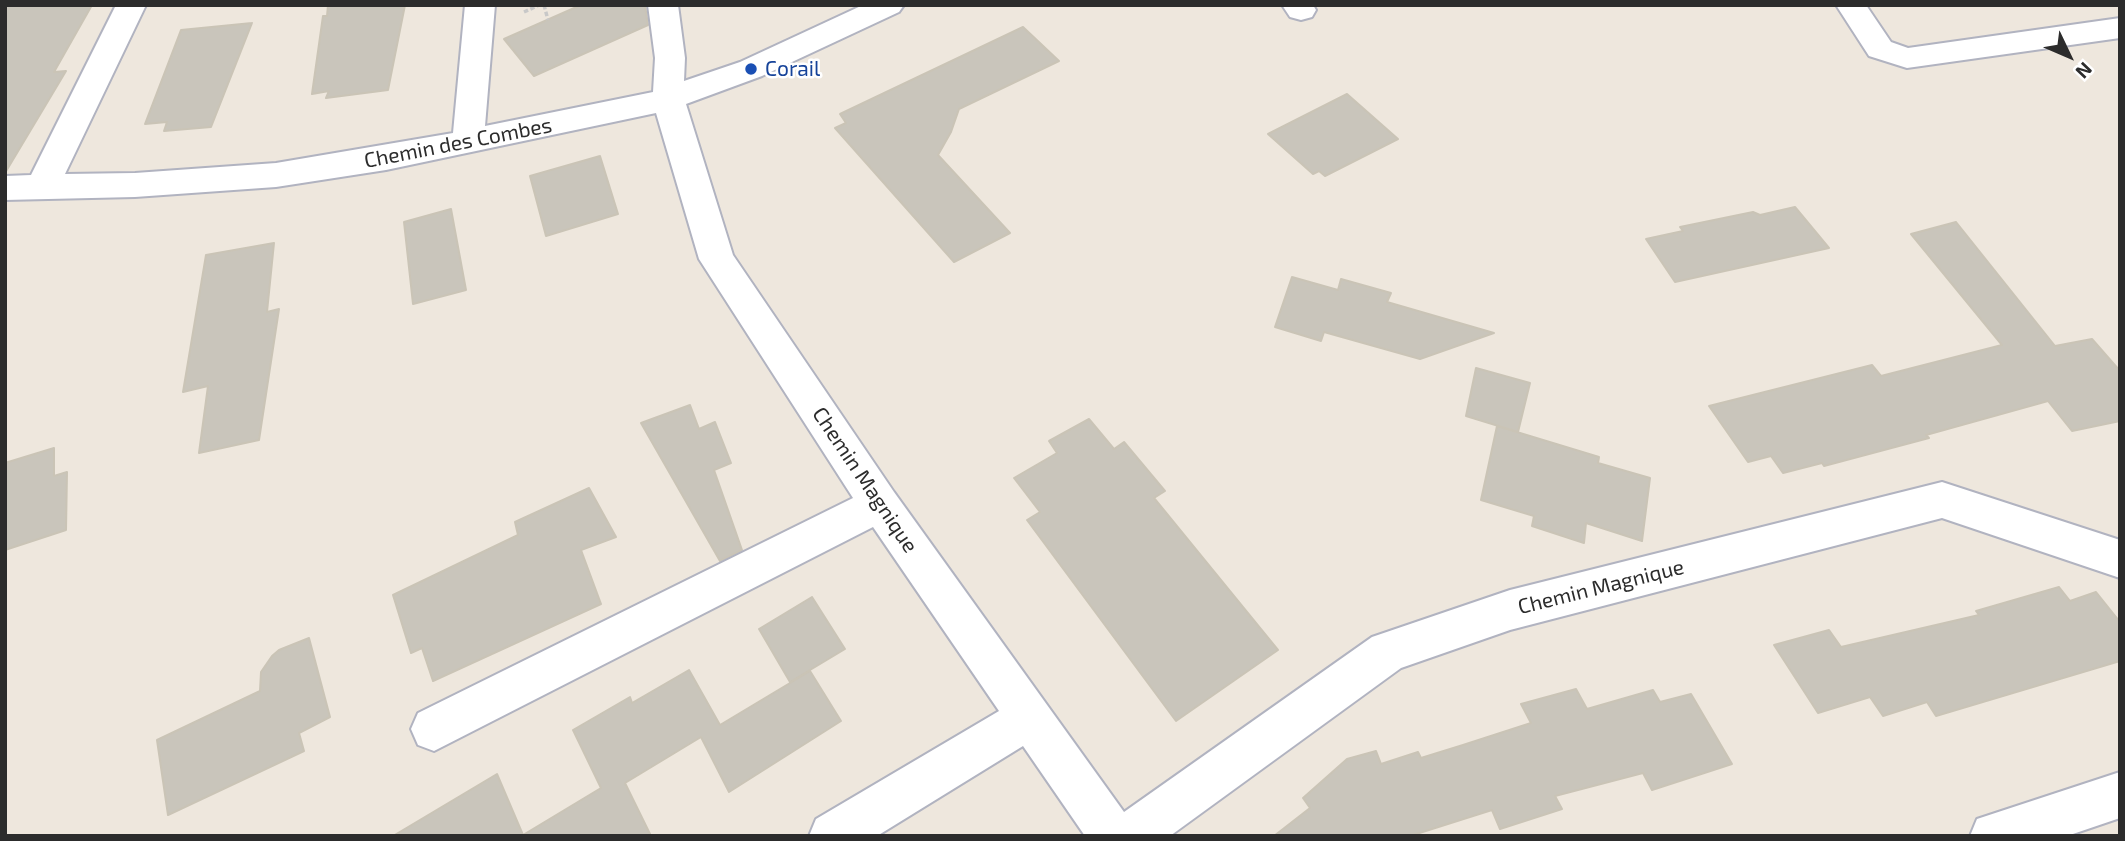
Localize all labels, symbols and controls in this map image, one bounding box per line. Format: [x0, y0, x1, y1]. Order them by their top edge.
north arrow [2034, 21, 2104, 91]
place label: Corail [765, 56, 820, 82]
text: N [2071, 58, 2098, 84]
marker: Corail [743, 61, 759, 77]
street label: Chemin des Combes [362, 112, 554, 174]
street label: Chemin Magnique [807, 402, 923, 558]
street label: Chemin Magnique [1515, 554, 1687, 620]

